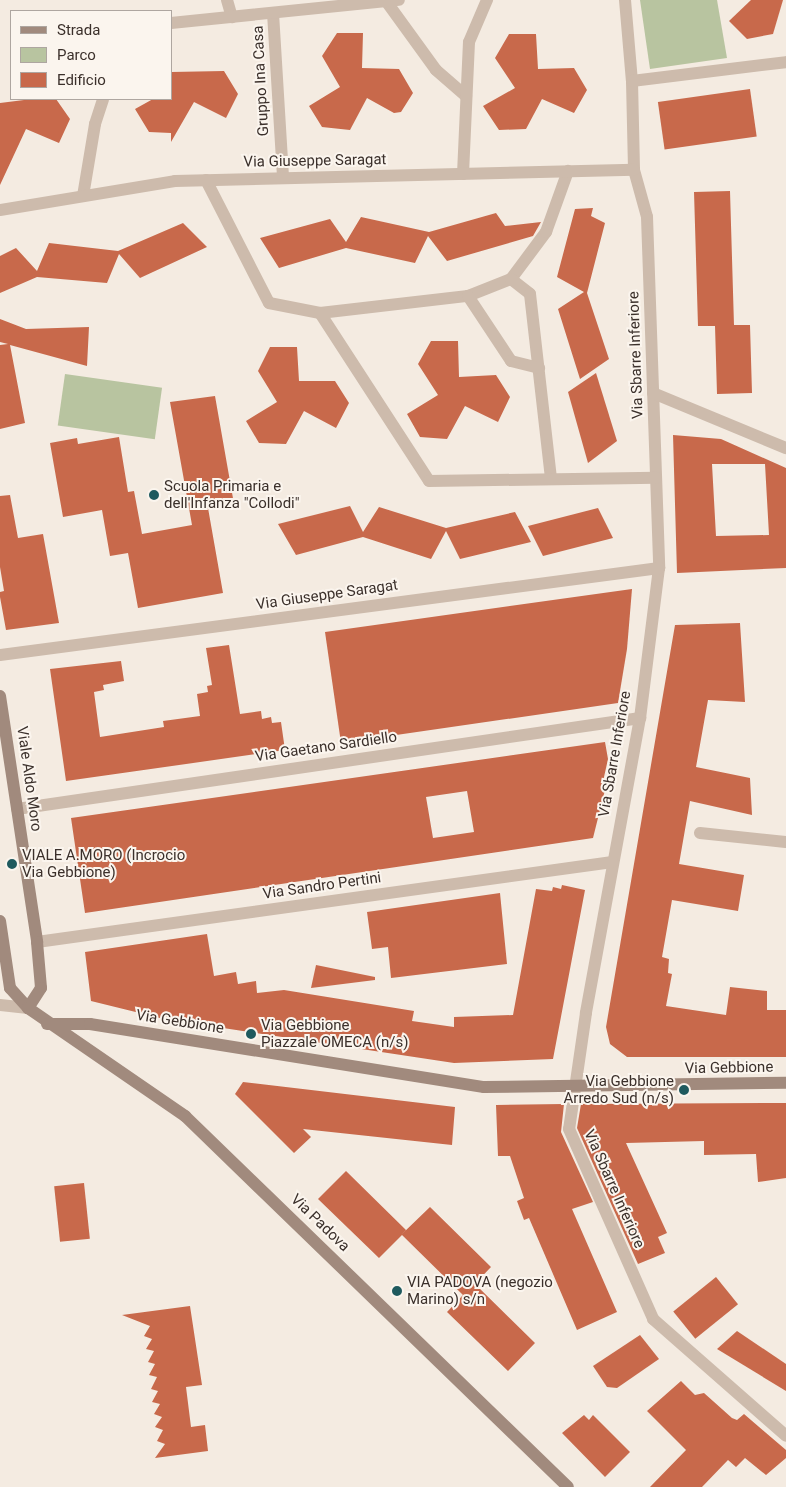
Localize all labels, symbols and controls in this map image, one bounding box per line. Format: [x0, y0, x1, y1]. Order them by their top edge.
legend [10, 10, 172, 100]
text: Strada [57, 21, 100, 39]
street label: Gruppo Ina Casa [249, 25, 273, 137]
text: Parco [57, 46, 96, 64]
text: Edificio [57, 71, 106, 89]
street label: Via Giuseppe Saragat [243, 151, 387, 171]
street label: Via Sbarre Inferiore [625, 291, 647, 419]
place label: Scuola Primaria e dell'Infanza "Collodi" [164, 477, 300, 512]
marker: Scuola Primaria e dell'Infanza "Collodi" [148, 489, 160, 501]
street label: Via Giuseppe Saragat [255, 576, 399, 614]
street label: Via Sbarre Inferiore [595, 690, 635, 818]
street label: Viale Aldo Moro [13, 725, 45, 833]
street label: Via Gaetano Sardiello [254, 728, 398, 766]
place label: VIALE A.MORO (Incrocio Via Gebbione) [22, 846, 185, 881]
marker: VIALE A.MORO (Incrocio Via Gebbione) [6, 858, 18, 870]
street label: Via Sandro Pertini [262, 869, 382, 903]
street label: Via Gebbione [135, 1006, 225, 1038]
place label: Via Gebbione Piazzale OMECA (n/s) [261, 1016, 408, 1051]
marker: Via Gebbione Piazzale OMECA (n/s) [245, 1028, 257, 1040]
street label: Via Gebbione [685, 1058, 773, 1078]
place label: Via Gebbione Arredo Sud (n/s) [564, 1072, 674, 1107]
marker: Via Gebbione Arredo Sud (n/s) [678, 1084, 690, 1096]
street label: Via Sbarre Inferiore [580, 1127, 648, 1251]
street label: Via Padova [287, 1191, 353, 1255]
place label: VIA PADOVA (negozio Marino) s/n [407, 1273, 553, 1308]
marker: VIA PADOVA (negozio Marino) s/n [391, 1285, 403, 1297]

